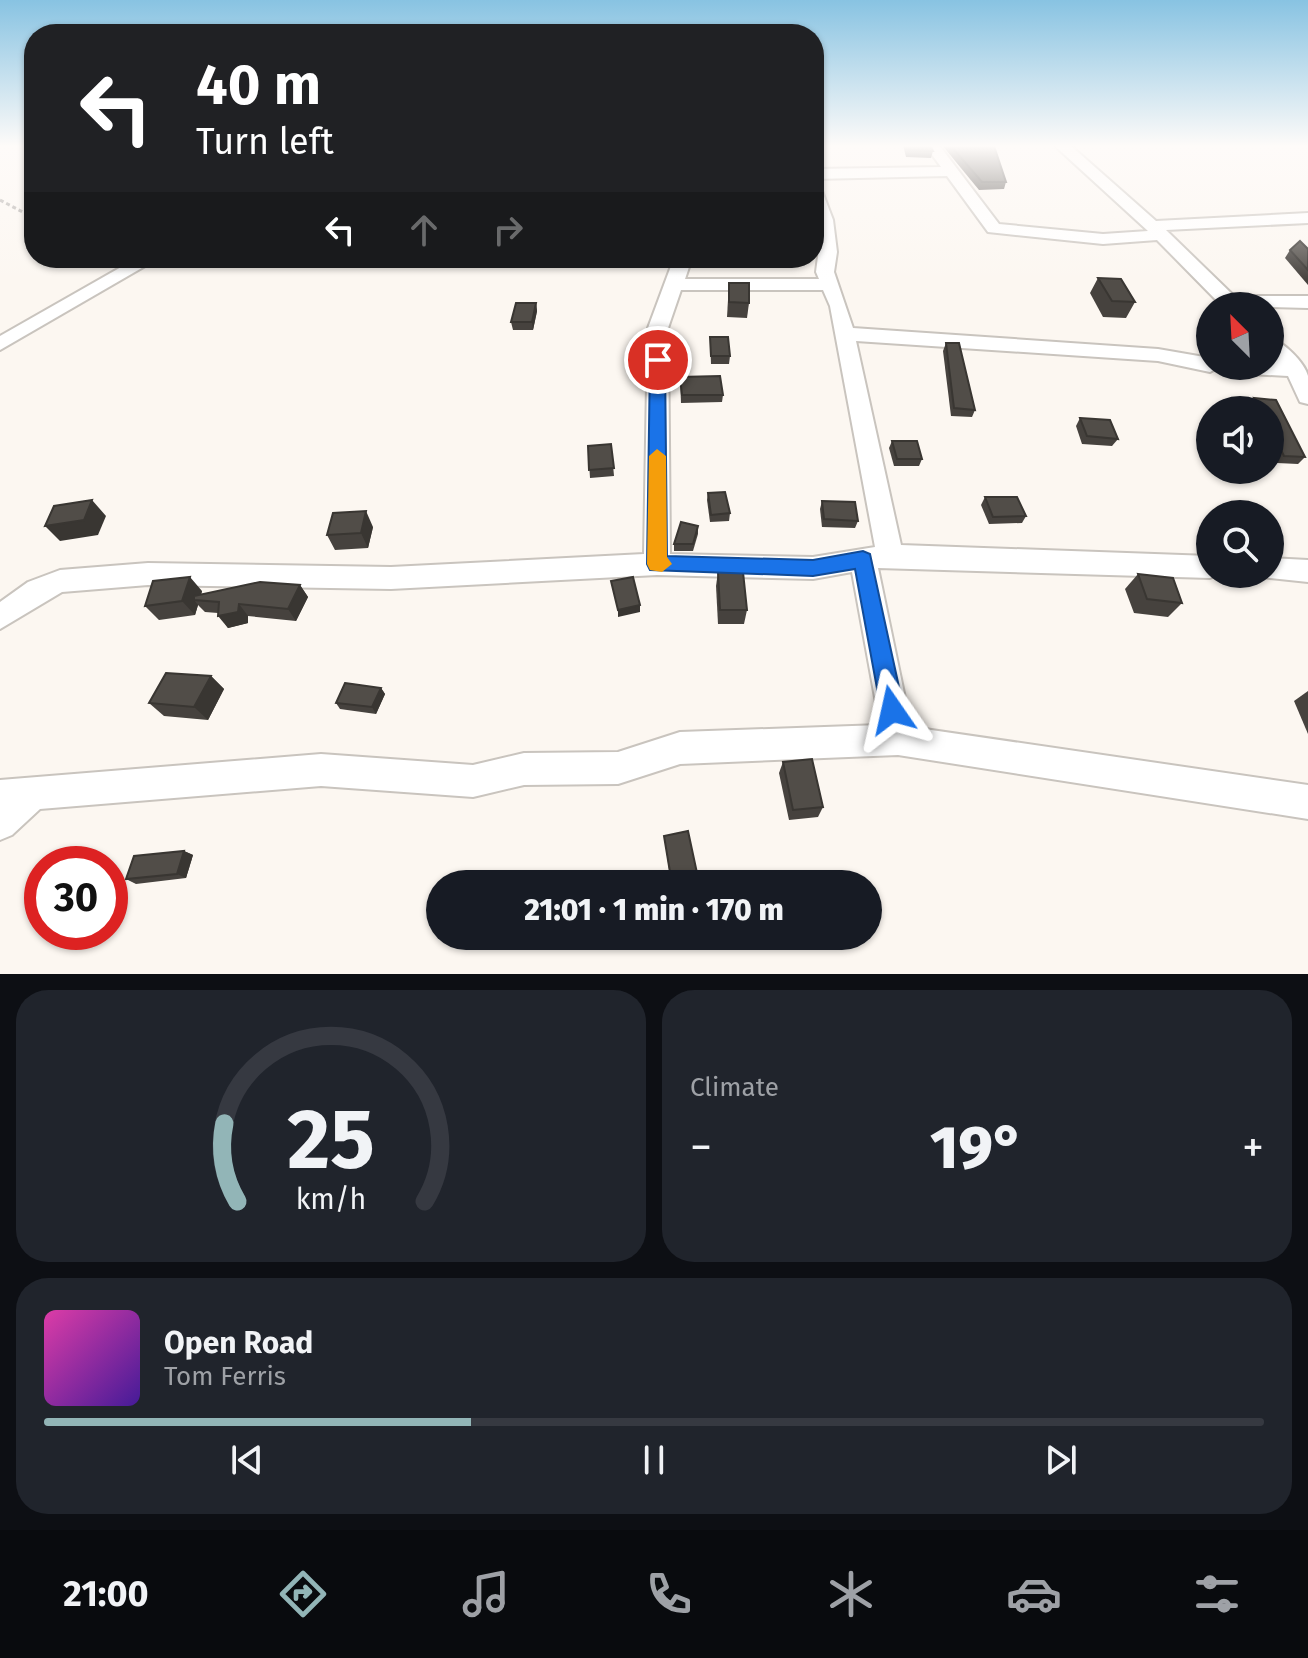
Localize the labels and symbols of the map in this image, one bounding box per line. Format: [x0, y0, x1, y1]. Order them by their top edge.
north arrow [1196, 292, 1284, 380]
pin [624, 326, 692, 394]
position arrow [850, 668, 934, 752]
speed limit sign: 30 [24, 846, 128, 950]

